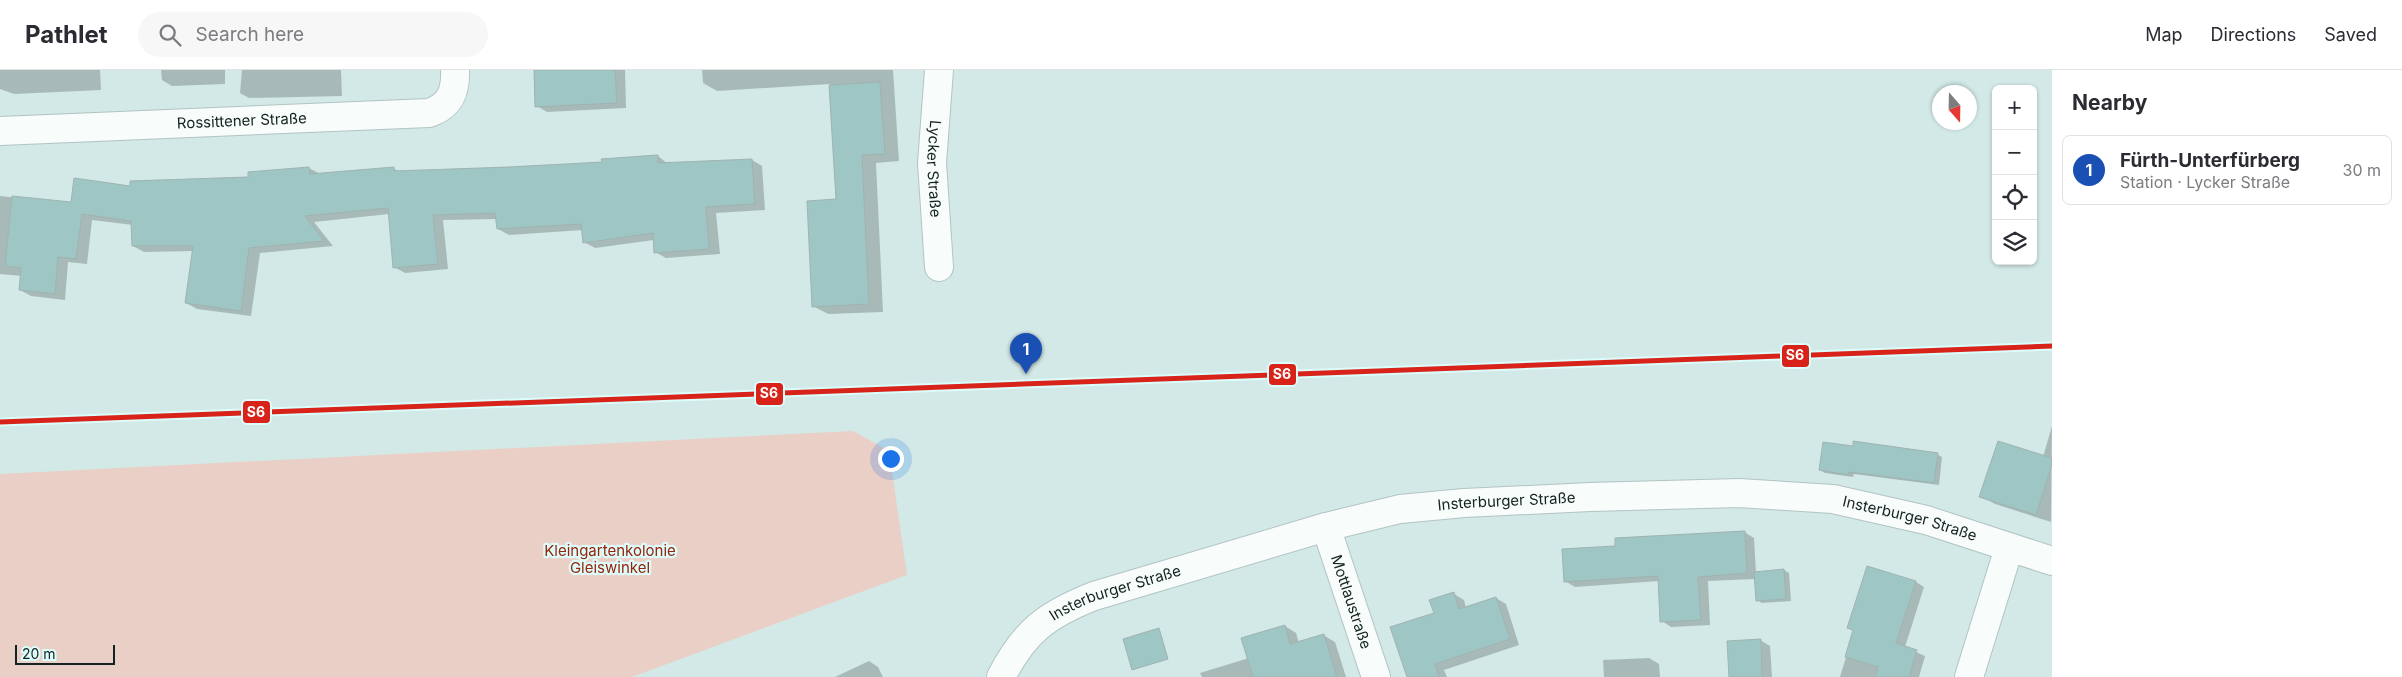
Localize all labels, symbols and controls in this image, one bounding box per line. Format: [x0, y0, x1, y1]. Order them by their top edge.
search box [138, 12, 488, 57]
text: Pathlet [25, 20, 108, 49]
icon: search [156, 21, 184, 49]
text: Search here [196, 23, 304, 46]
text: Map [2145, 24, 2183, 45]
text: Directions [2211, 24, 2296, 45]
text: Saved [2324, 24, 2377, 45]
north arrow [1932, 85, 1977, 130]
map controls [1992, 85, 2037, 265]
button: + [1992, 85, 2037, 130]
text: Nearby [2072, 90, 2147, 115]
street label: Rossittener Straße [176, 108, 307, 133]
street label: Lycker Straße [923, 120, 946, 218]
button: − [1992, 130, 2037, 175]
text: Fürth-Unterfürberg [2120, 149, 2300, 172]
text: 1 [2086, 160, 2092, 180]
text: 30 m [2343, 160, 2381, 180]
text: Station · Lycker Straße [2120, 172, 2290, 192]
button: locate [1992, 175, 2037, 220]
button: layers [1992, 220, 2037, 265]
pin: 1 [1010, 333, 1042, 374]
line badge: S6 [1781, 344, 1810, 368]
text: S6 [1786, 346, 1804, 363]
line badge: S6 [1268, 363, 1297, 386]
text: S6 [1273, 365, 1291, 382]
line badge: S6 [755, 382, 784, 406]
text: S6 [760, 384, 778, 401]
line badge: S6 [242, 400, 271, 424]
text: S6 [247, 403, 265, 420]
your location [878, 446, 904, 472]
street label: Insterburger Straße [1437, 488, 1576, 514]
street label: Insterburger Straße [1841, 491, 1979, 545]
park label: Kleingartenkolonie Gleiswinkel [544, 541, 676, 577]
street label: Mottlaustraße [1327, 552, 1376, 651]
street label: Insterburger Straße [1046, 561, 1183, 625]
scale bar [15, 642, 115, 665]
text: 20 m [22, 645, 56, 662]

